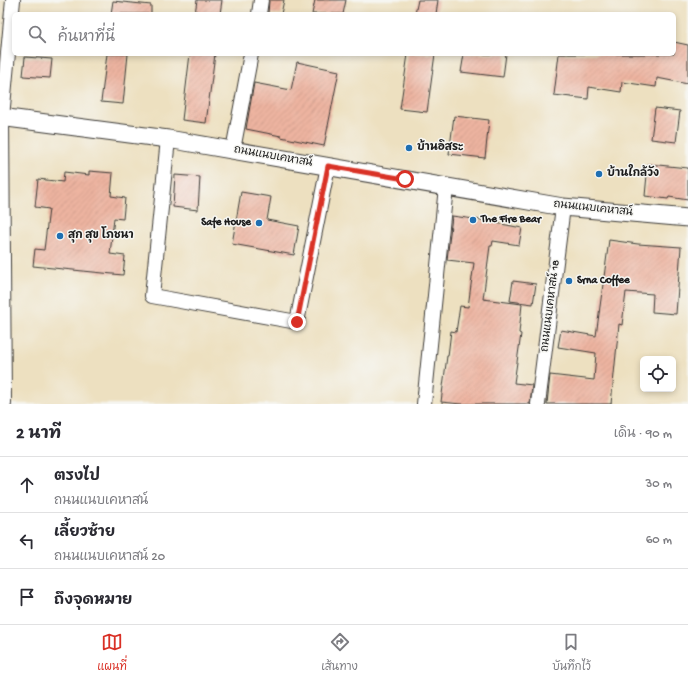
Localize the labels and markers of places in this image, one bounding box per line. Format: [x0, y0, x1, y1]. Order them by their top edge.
place label: บ้านอิสระ [417, 139, 464, 154]
marker: บ้านอิสระ [404, 143, 414, 153]
place label: บ้านใกล้วัง [607, 164, 659, 180]
marker: บ้านใกล้วัง [594, 169, 604, 179]
place label: The Fire Bear [480, 214, 542, 226]
marker: The Fire Bear [468, 215, 478, 225]
place label: Safe House [201, 216, 252, 229]
marker: Safe House [254, 218, 264, 228]
place label: สุก สุข โภชนา [68, 226, 134, 243]
marker: สุก สุข โภชนา [55, 231, 65, 241]
place label: Srna Coffee [577, 274, 631, 287]
marker: Srna Coffee [564, 276, 574, 286]

